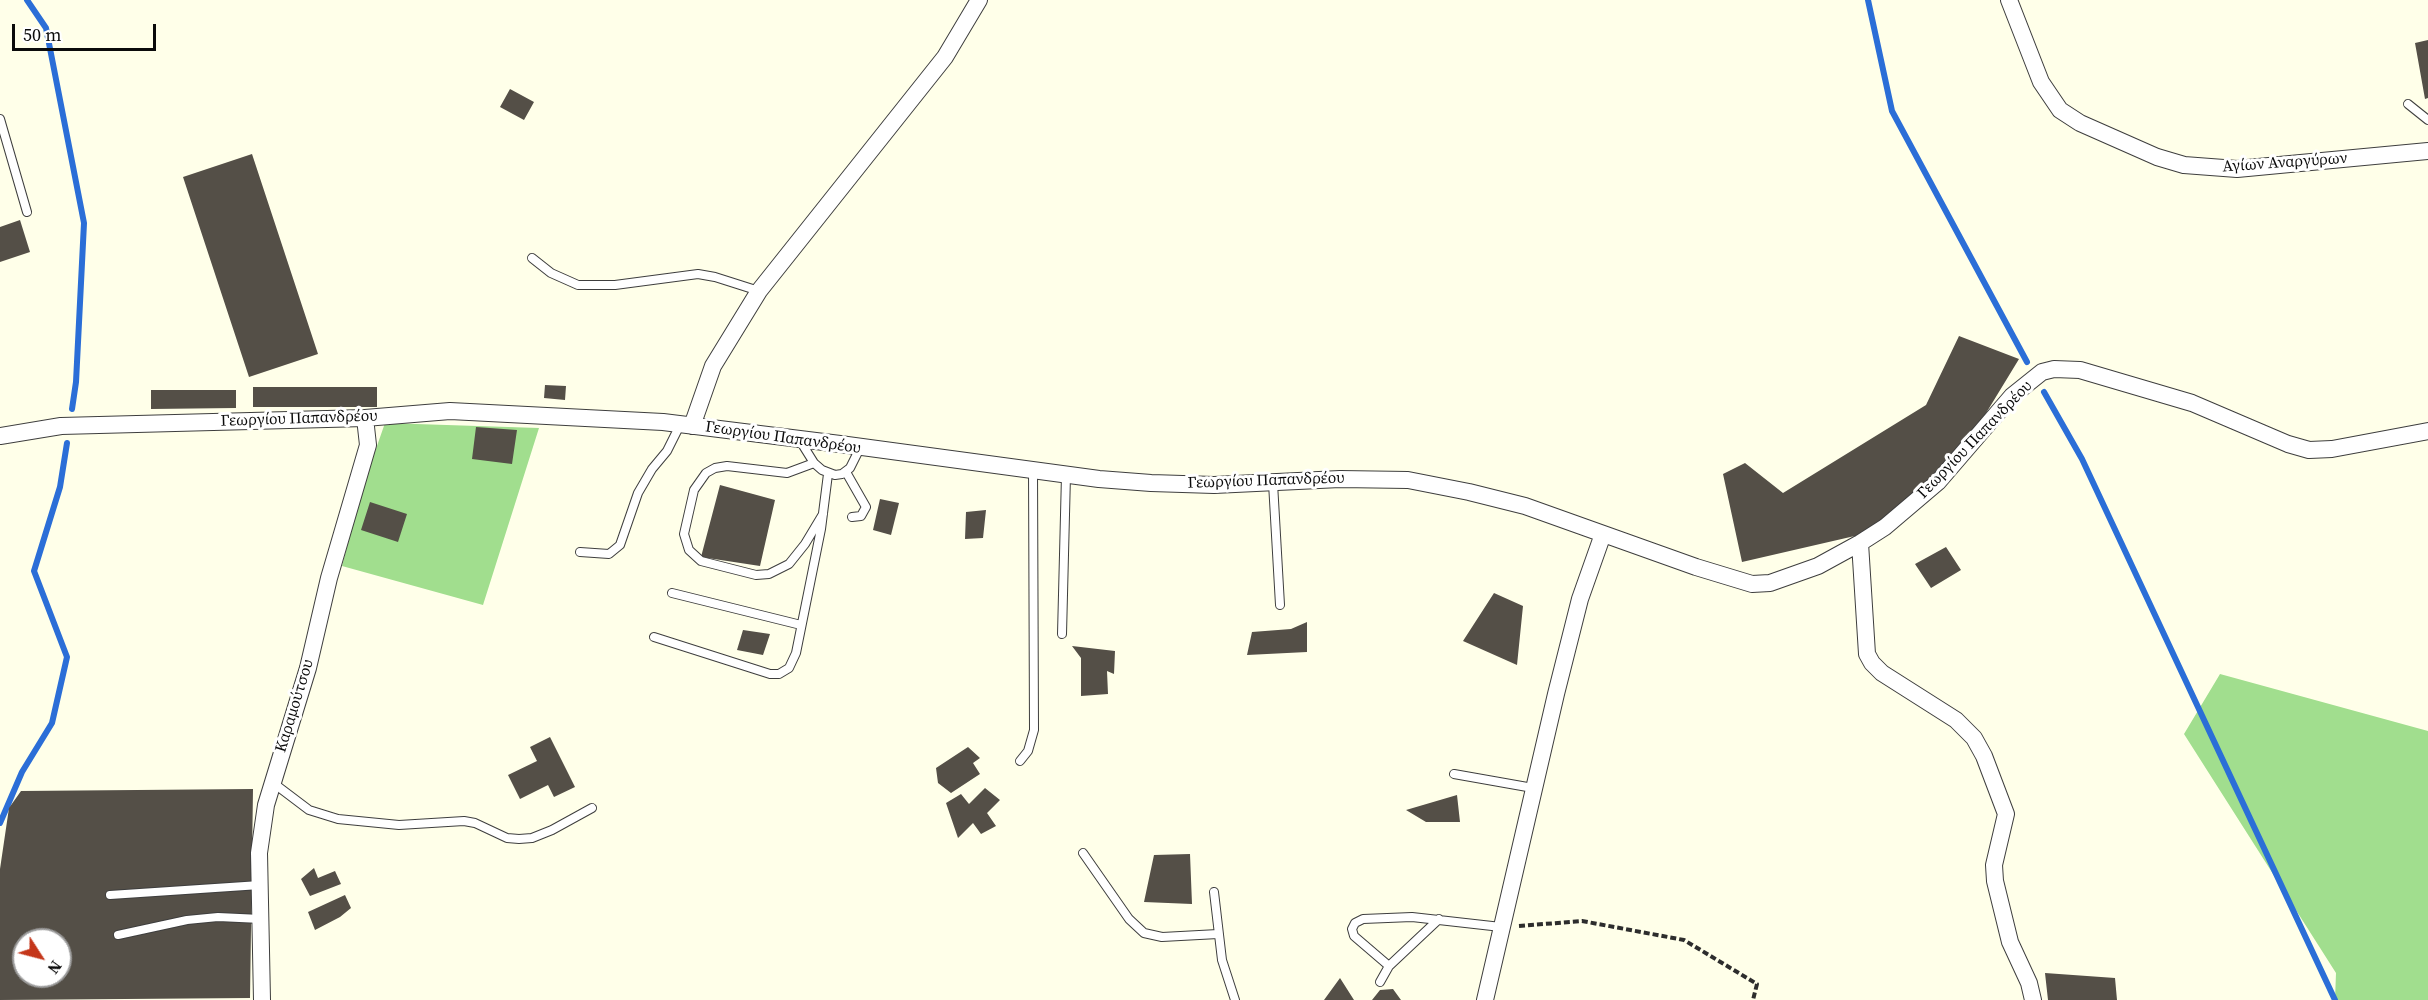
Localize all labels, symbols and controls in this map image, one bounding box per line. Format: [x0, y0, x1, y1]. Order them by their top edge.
scale bar [15, 12, 159, 50]
text: 50 m [23, 22, 61, 47]
street label: Αγίων Αναργύρων [2222, 149, 2348, 177]
street label: Γεωργίου Παπανδρέου [1914, 377, 2036, 503]
street label: Γεωργίου Παπανδρέου [220, 407, 378, 431]
street label: Γεωργίου Παπανδρέου [704, 418, 862, 458]
street label: Γεωργίου Παπανδρέου [1187, 469, 1345, 493]
street label: Καραμούτσου [272, 657, 318, 755]
north arrow [12, 928, 72, 988]
text: N [43, 956, 67, 979]

